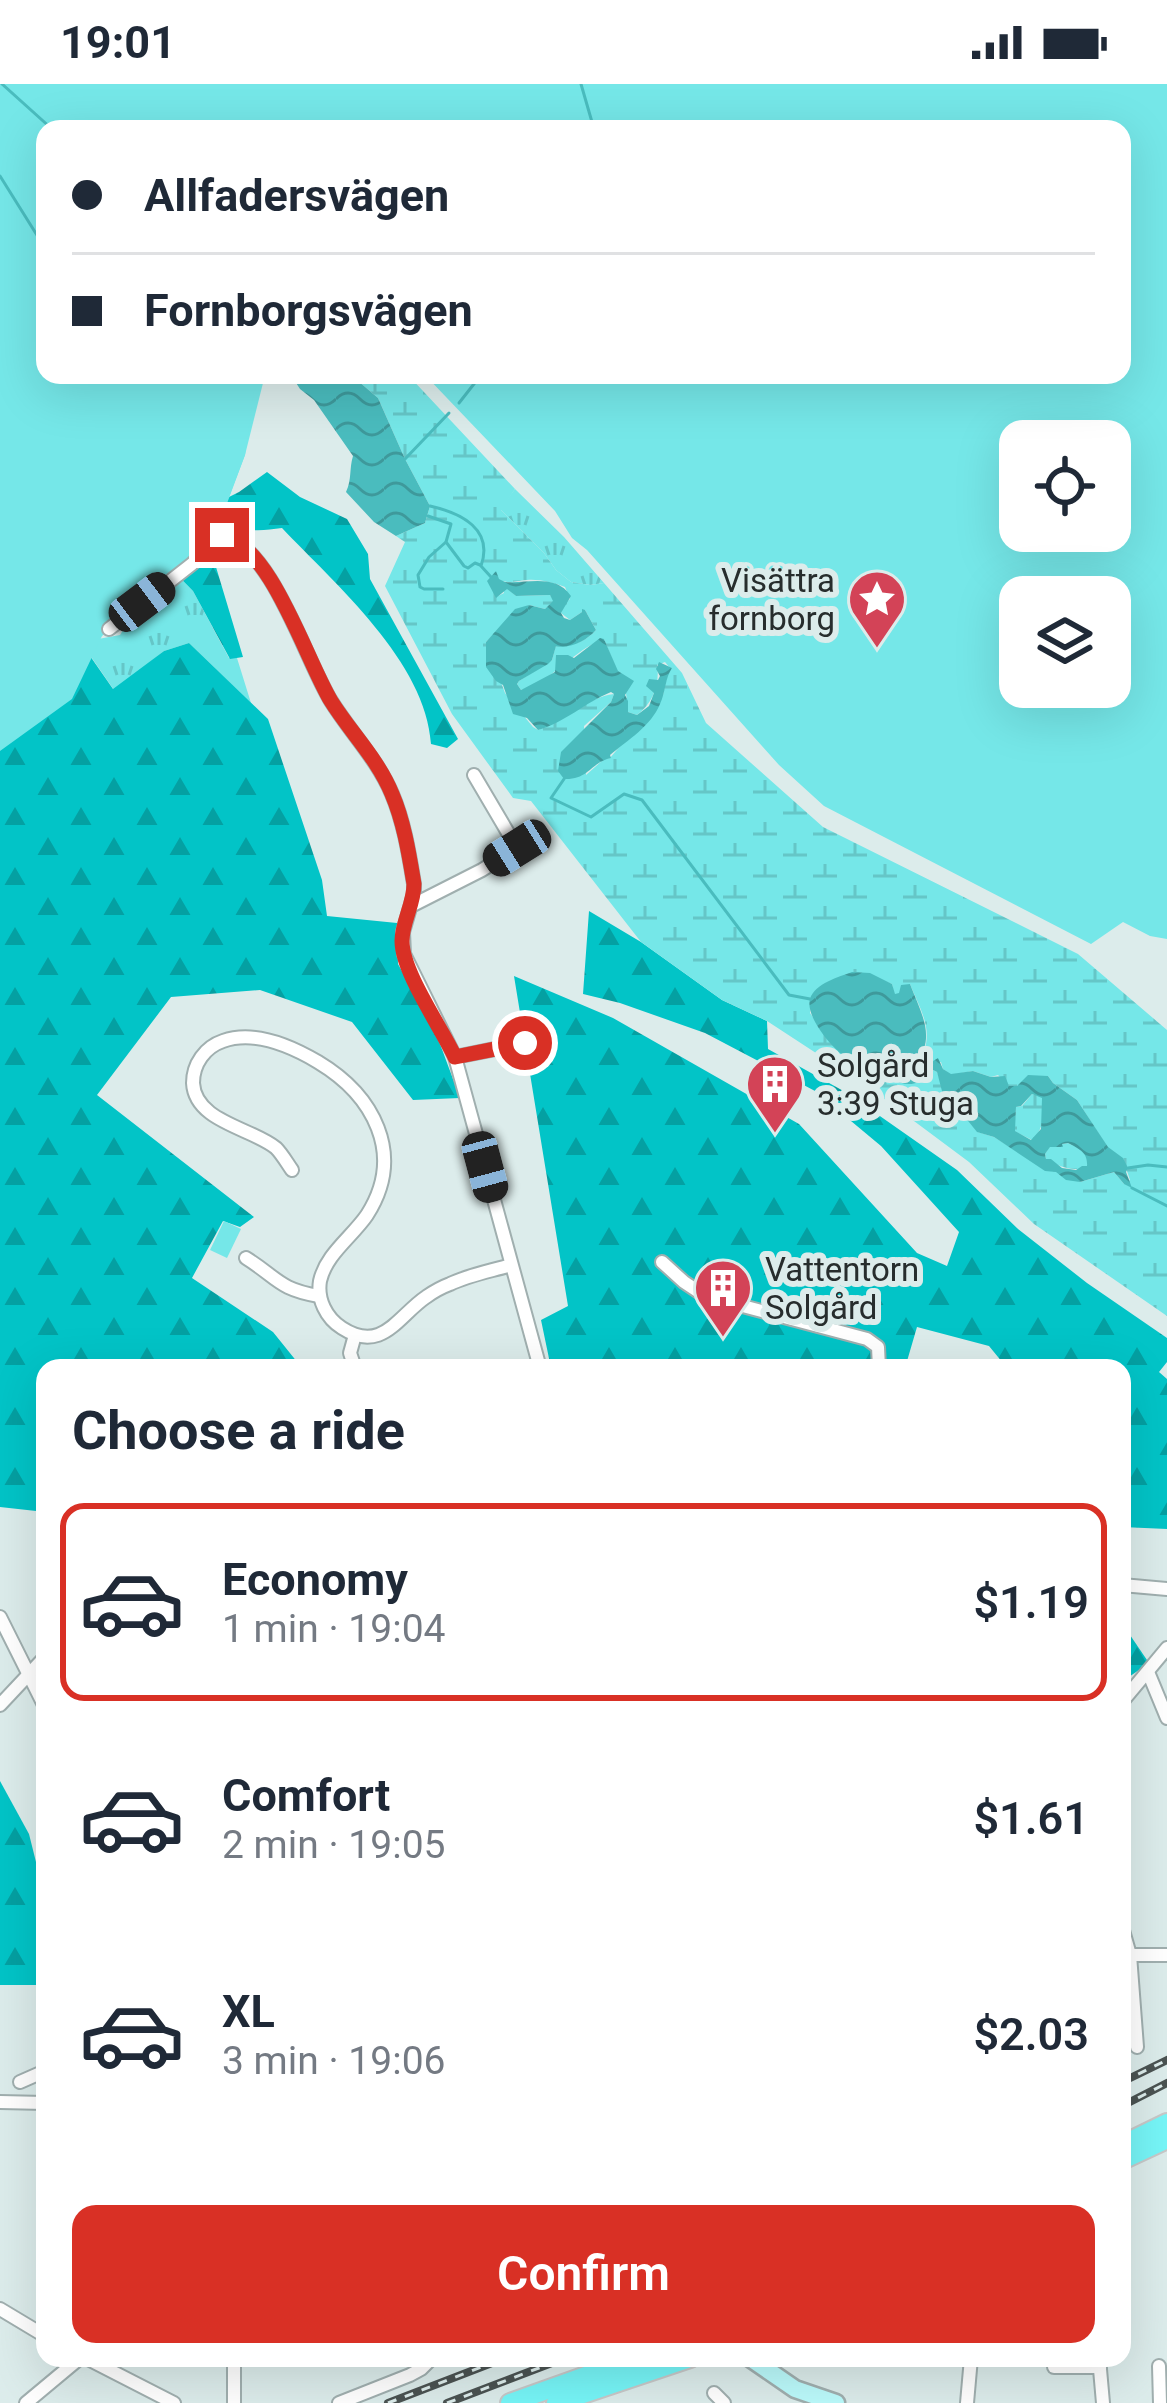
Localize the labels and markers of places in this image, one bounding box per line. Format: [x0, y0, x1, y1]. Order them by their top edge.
place label: Visättra fornborg [709, 561, 835, 638]
place icon: Visättra fornborg [846, 568, 908, 650]
place label: Solgård 3:39 Stuga [817, 1046, 974, 1123]
building icon: Solgård 3:39 Stuga [744, 1053, 806, 1135]
place label: Vattentorn Solgård [765, 1250, 919, 1327]
building icon: Vattentorn Solgård [692, 1257, 754, 1339]

